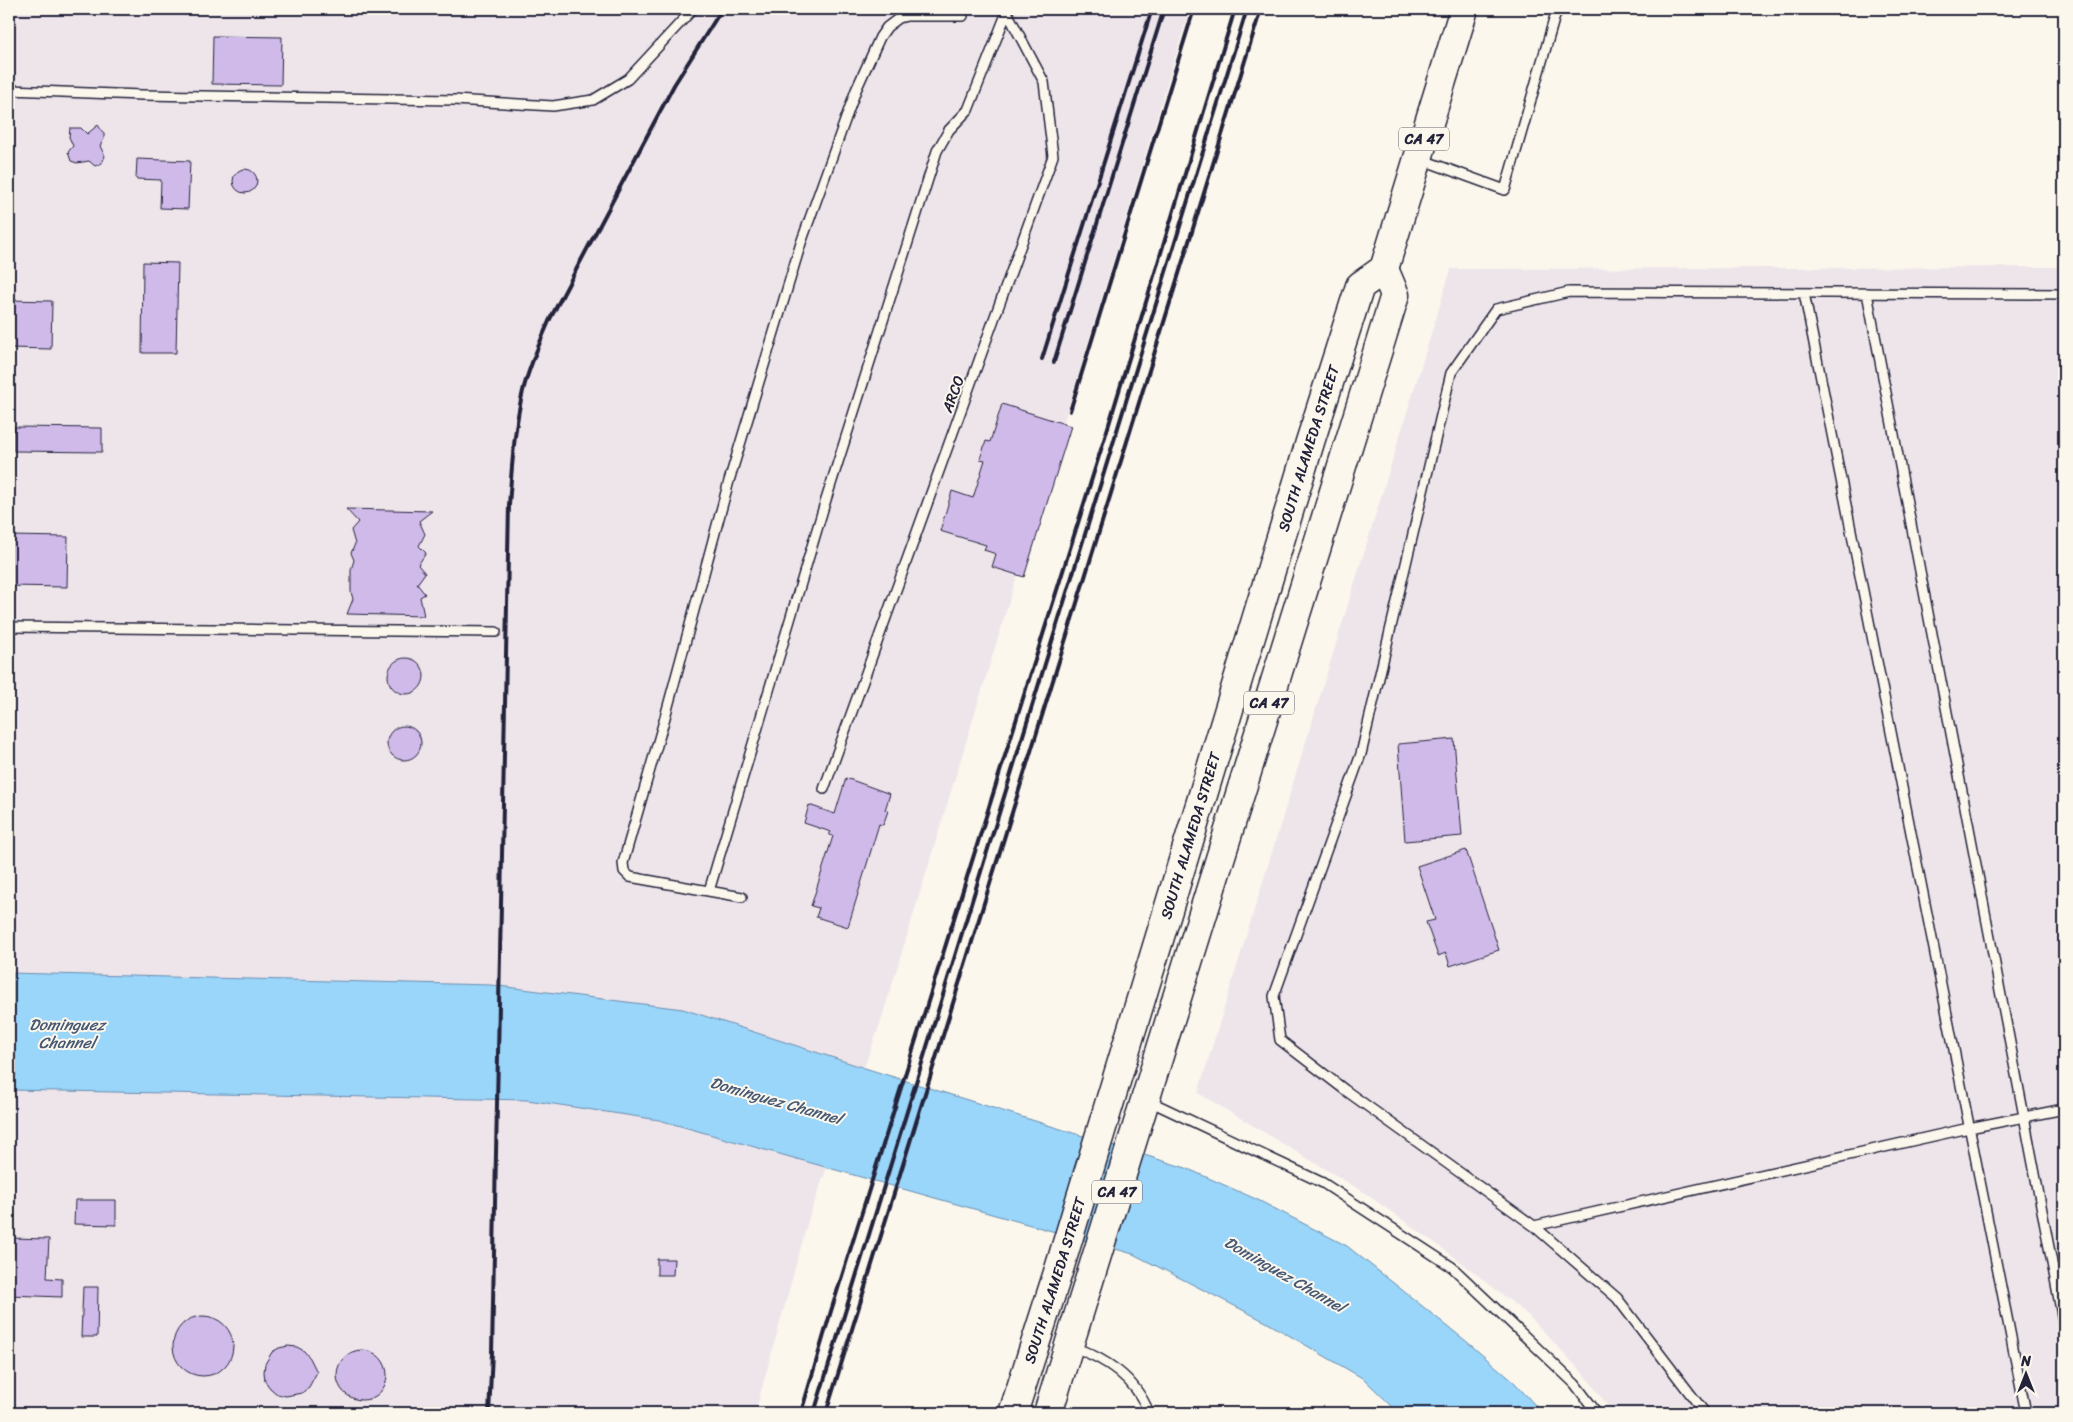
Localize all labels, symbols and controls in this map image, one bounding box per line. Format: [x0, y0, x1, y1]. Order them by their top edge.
road number: CA 47 [1399, 128, 1449, 150]
street label: SOUTH ALAMEDA STREET [1271, 360, 1347, 535]
street label: ARCO [934, 371, 972, 417]
road number: CA 47 [1244, 691, 1294, 714]
street label: SOUTH ALAMEDA STREET [1153, 747, 1229, 922]
water label: Dominguez Channel [29, 1010, 107, 1057]
water label: Dominguez Channel [707, 1068, 848, 1134]
road number: CA 47 [1092, 1180, 1142, 1204]
street label: SOUTH ALAMEDA STREET [1017, 1192, 1094, 1367]
water label: Dominguez Channel [1219, 1228, 1354, 1323]
text: N [2020, 1349, 2031, 1374]
north arrow [2000, 1350, 2050, 1400]

